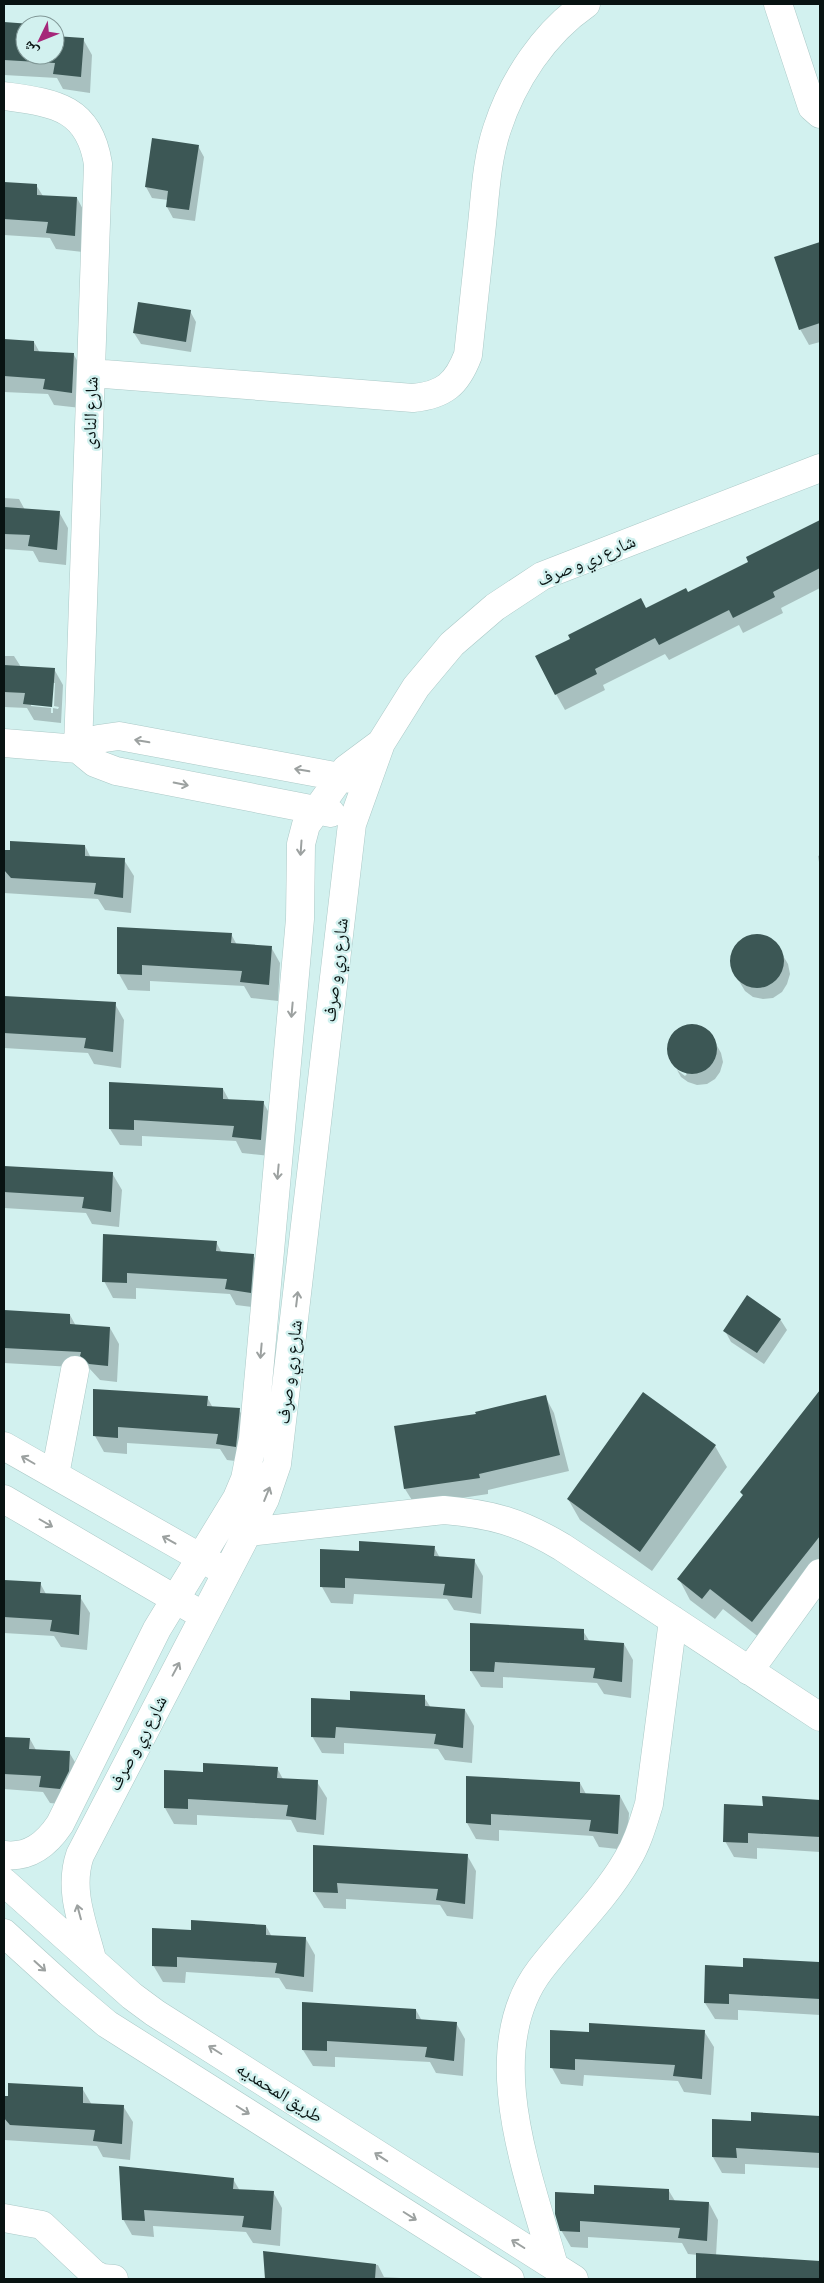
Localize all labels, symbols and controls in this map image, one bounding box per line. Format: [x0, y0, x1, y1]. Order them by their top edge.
north arrow [15, 15, 65, 65]
text: ش [19, 37, 42, 60]
street label: شارع النادى [78, 376, 103, 450]
street label: شارع ري و صرف [534, 530, 640, 594]
one-way arrow [135, 735, 151, 745]
one-way arrow [294, 765, 310, 775]
one-way arrow [173, 779, 189, 789]
one-way arrow [297, 840, 306, 856]
street label: شارع ري و صرف [318, 917, 356, 1024]
one-way arrow [287, 1002, 297, 1018]
one-way arrow [273, 1164, 282, 1180]
one-way arrow [292, 1292, 302, 1308]
street label: شارع ري و صرف [272, 1319, 310, 1426]
one-way arrow [257, 1343, 266, 1359]
one-way arrow [21, 1454, 35, 1464]
one-way arrow [263, 1487, 272, 1502]
one-way arrow [38, 1519, 52, 1529]
one-way arrow [161, 1535, 176, 1545]
one-way arrow [172, 1662, 181, 1677]
street label: شارع ري و صرف [103, 1692, 175, 1796]
one-way arrow [74, 1904, 84, 1920]
one-way arrow [33, 1960, 46, 1972]
one-way arrow [208, 2045, 222, 2055]
street label: طريق المحمديه [233, 2057, 327, 2127]
one-way arrow [236, 2106, 250, 2116]
one-way arrow [375, 2151, 389, 2161]
one-way arrow [403, 2211, 417, 2221]
one-way arrow [512, 2238, 526, 2248]

